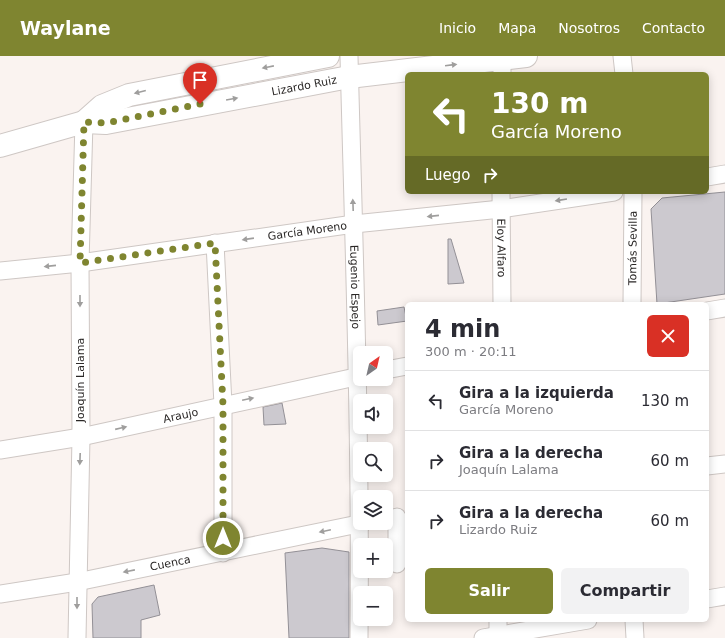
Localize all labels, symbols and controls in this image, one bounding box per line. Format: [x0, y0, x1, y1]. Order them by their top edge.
text: Waylane [20, 17, 111, 39]
text: Inicio [439, 20, 476, 36]
text: Mapa [498, 20, 536, 36]
text: Nosotros [558, 20, 620, 36]
text: Contacto [642, 20, 705, 36]
one-way arrow [445, 62, 457, 68]
pin [183, 63, 217, 104]
one-way arrow [262, 65, 274, 71]
icon: arrive [189, 69, 211, 91]
street label: Lizardo Ruiz [270, 73, 338, 99]
text: 130 m [491, 87, 588, 120]
icon: left [425, 88, 477, 140]
one-way arrow [134, 90, 147, 96]
one-way arrow [226, 95, 238, 101]
text: García Moreno [491, 121, 622, 142]
icon: right [479, 164, 501, 186]
text: Luego [425, 166, 471, 184]
one-way arrow [555, 197, 568, 203]
one-way arrow [350, 198, 356, 211]
street label: Tomás Sevilla [626, 211, 640, 286]
one-way arrow [427, 213, 439, 220]
street label: Eloy Alfaro [494, 218, 508, 278]
street label: García Moreno [267, 219, 348, 243]
one-way arrow [242, 236, 254, 242]
street label: Eugenio Espejo [347, 245, 362, 329]
one-way arrow [44, 263, 56, 270]
one-way arrow [77, 295, 83, 308]
text: 4 min [425, 315, 500, 343]
button: close [647, 315, 689, 357]
street label: Joaquín Lalama [74, 338, 87, 423]
text: 300 m · 20:11 [425, 344, 516, 359]
north arrow [353, 346, 393, 386]
map controls [353, 346, 393, 626]
text: Gira a la izquierda [459, 384, 614, 402]
icon: left [425, 390, 447, 412]
text: 130 m [641, 392, 689, 410]
button: sound [353, 394, 393, 434]
one-way arrow [242, 396, 254, 402]
text: García Moreno [459, 402, 553, 417]
street label: Araujo [162, 406, 200, 426]
one-way arrow [115, 424, 127, 430]
button: search [353, 442, 393, 482]
text: Gira a la derecha [459, 444, 603, 462]
icon: right [425, 450, 447, 472]
text: 60 m [651, 452, 689, 470]
one-way arrow [77, 453, 83, 466]
text: Joaquín Lalama [459, 462, 559, 477]
button: layers [353, 490, 393, 530]
text: Gira a la derecha [459, 504, 603, 522]
icon: right [425, 510, 447, 532]
text: 60 m [651, 512, 689, 530]
position arrow [202, 517, 244, 559]
text: Lizardo Ruiz [459, 522, 537, 537]
one-way arrow [319, 529, 331, 535]
button: + [353, 538, 393, 578]
street label: Cuenca [149, 553, 192, 574]
button: Salir [425, 568, 553, 614]
button: Compartir [561, 568, 689, 614]
one-way arrow [123, 569, 135, 575]
button: − [353, 586, 393, 626]
one-way arrow [74, 597, 80, 610]

